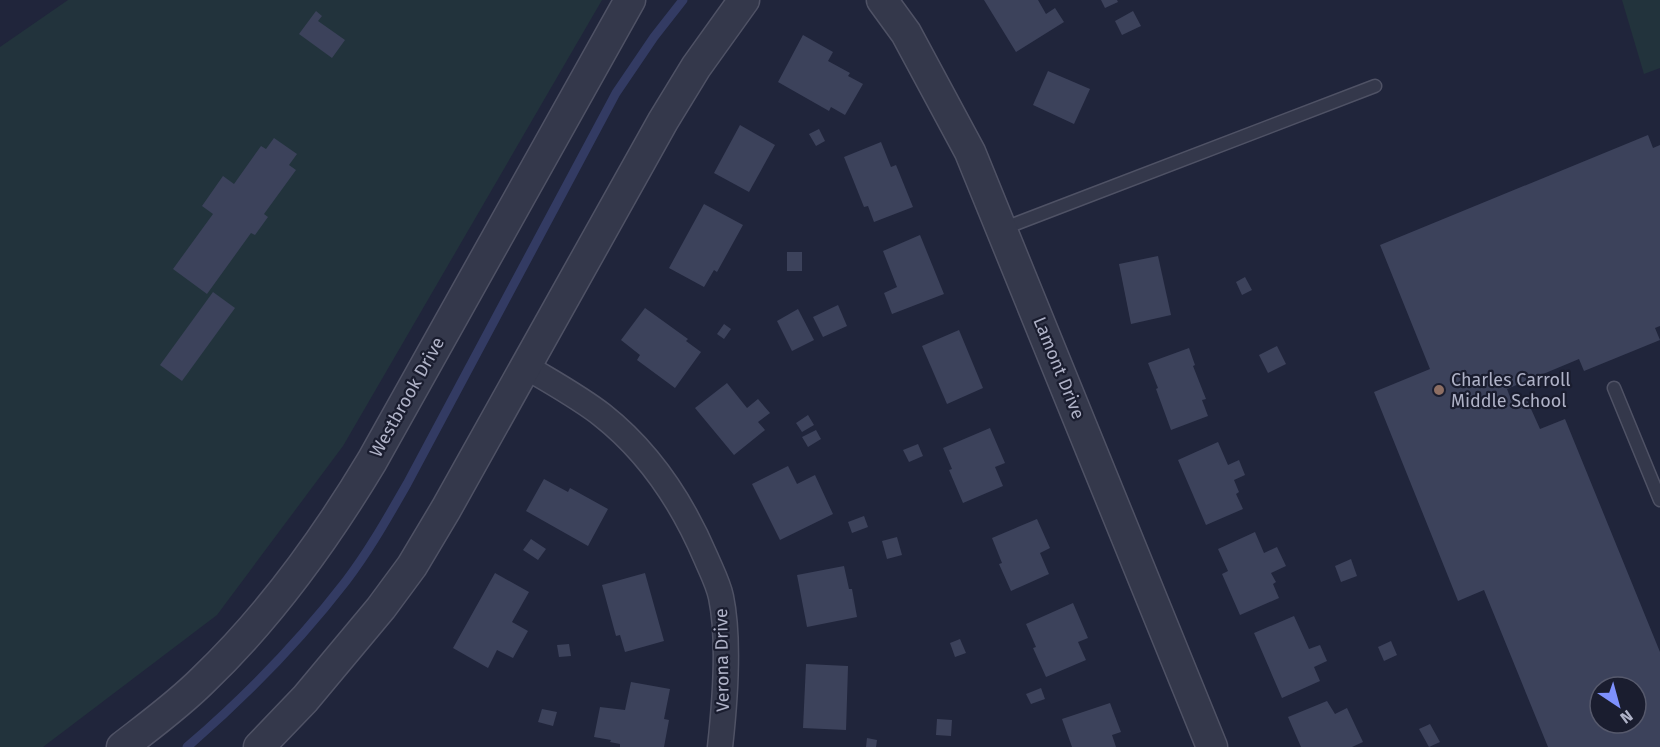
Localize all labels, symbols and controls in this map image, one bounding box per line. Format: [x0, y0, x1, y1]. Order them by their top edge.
street label: Lamont Drive [1028, 314, 1090, 422]
street label: Westbrook Drive [365, 333, 449, 461]
place label: Charles Carroll Middle School [1451, 369, 1570, 412]
marker: Charles Carroll Middle School [1432, 383, 1446, 397]
street label: Verona Drive [710, 608, 734, 712]
north arrow [1588, 675, 1648, 735]
text: N [1617, 706, 1636, 728]

